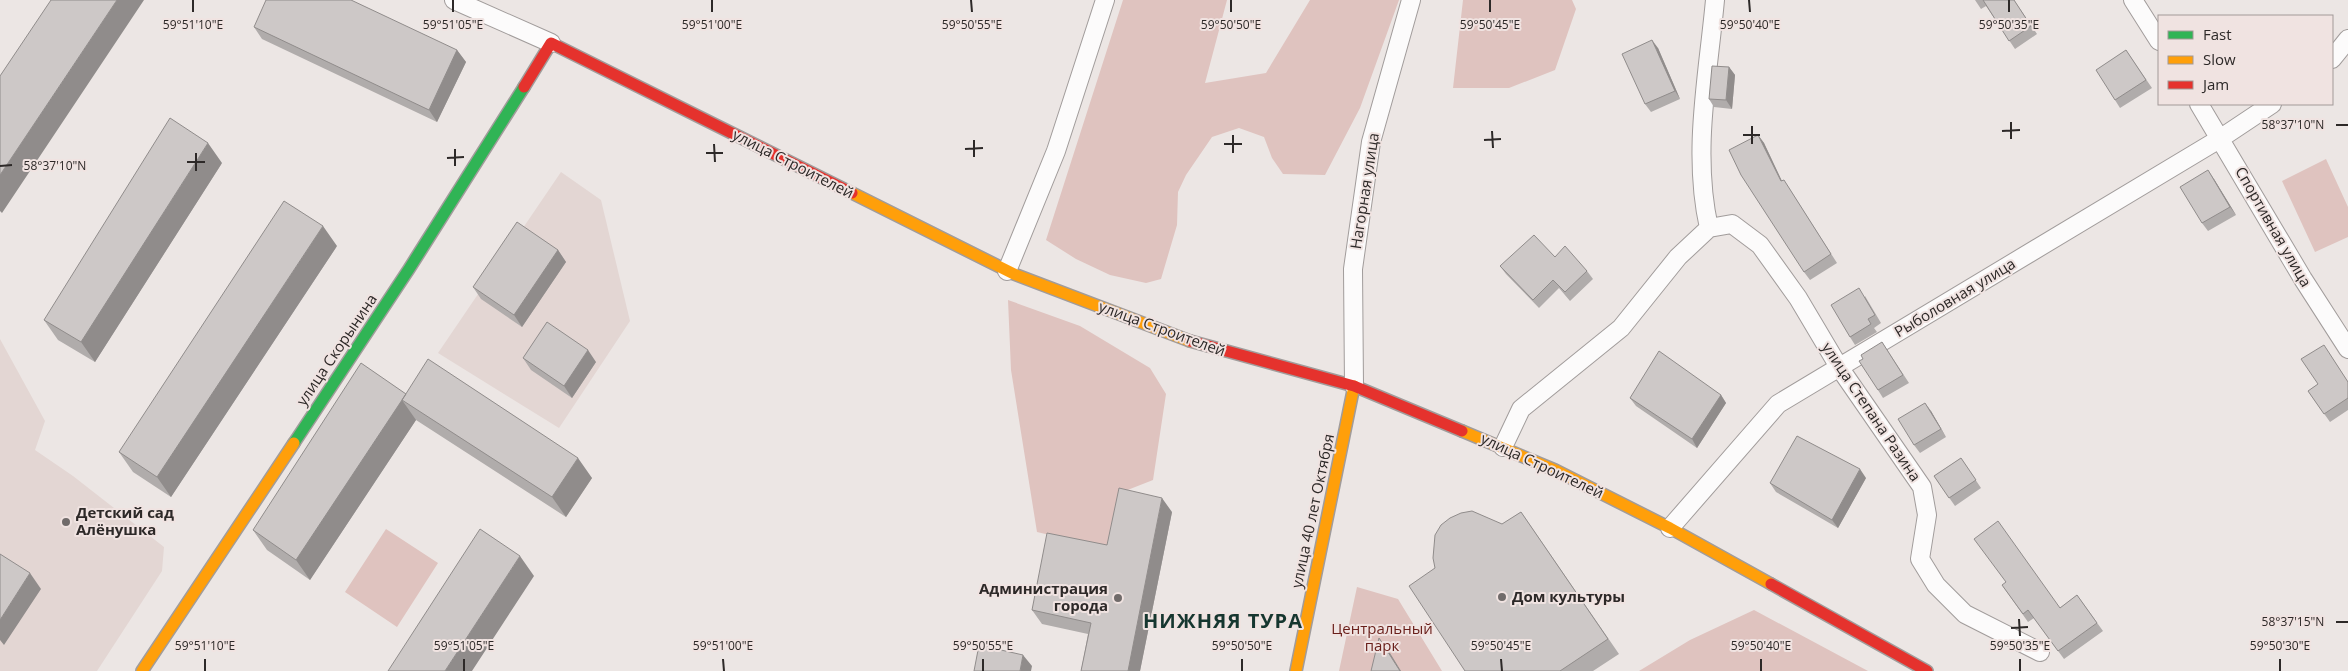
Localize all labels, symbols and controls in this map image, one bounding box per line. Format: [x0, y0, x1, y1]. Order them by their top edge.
legend [2158, 15, 2333, 105]
text: 59°51'10"E [163, 16, 223, 33]
text: 59°51'05"E [423, 16, 483, 33]
text: 59°51'00"E [682, 16, 742, 33]
text: 59°50'55"E [942, 16, 1002, 33]
text: 59°50'50"E [1201, 16, 1261, 33]
text: 59°50'45"E [1460, 16, 1520, 33]
text: 59°50'40"E [1720, 16, 1780, 33]
text: 59°50'35"E [1979, 16, 2039, 33]
text: Fast [2203, 24, 2232, 44]
text: Slow [2203, 49, 2236, 69]
text: Jam [2201, 74, 2229, 94]
text: 58°37'10"N [2262, 116, 2324, 133]
street label: улица Строителей [729, 124, 857, 202]
street label: Нагорная улица [1345, 131, 1383, 250]
text: 58°37'10"N [24, 157, 86, 174]
street label: Спортивная улица [2231, 163, 2316, 290]
street label: Рыболовная улица [1890, 253, 2019, 341]
street label: улица Скорынина [291, 290, 381, 409]
street label: улица Строителей [1096, 296, 1229, 360]
street label: улица Степана Разина [1818, 338, 1926, 485]
street label: улица Строителей [1478, 428, 1607, 502]
street label: улица 40 лет Октября [1286, 432, 1338, 590]
place label: Детский сад Алёнушка [76, 502, 174, 539]
marker: Детский сад Алёнушка [60, 516, 72, 528]
place label: Администрация города [979, 578, 1108, 615]
place label: Дом культуры [1512, 586, 1625, 606]
marker: Дом культуры [1496, 591, 1508, 603]
marker: Администрация города [1112, 592, 1124, 604]
district label: НИЖНЯЯ ТУРА [1143, 607, 1303, 634]
text: 58°37'15"N [2262, 613, 2324, 630]
park label: Центральный парк [1331, 618, 1433, 655]
text: 59°51'10"E [175, 637, 235, 654]
text: 59°51'05"E [434, 637, 494, 654]
text: 59°51'00"E [693, 637, 753, 654]
text: 59°50'55"E [953, 637, 1013, 654]
text: 59°50'50"E [1212, 637, 1272, 654]
text: 59°50'45"E [1471, 637, 1531, 654]
text: 59°50'40"E [1731, 637, 1791, 654]
text: 59°50'35"E [1990, 637, 2050, 654]
text: 59°50'30"E [2250, 637, 2310, 654]

